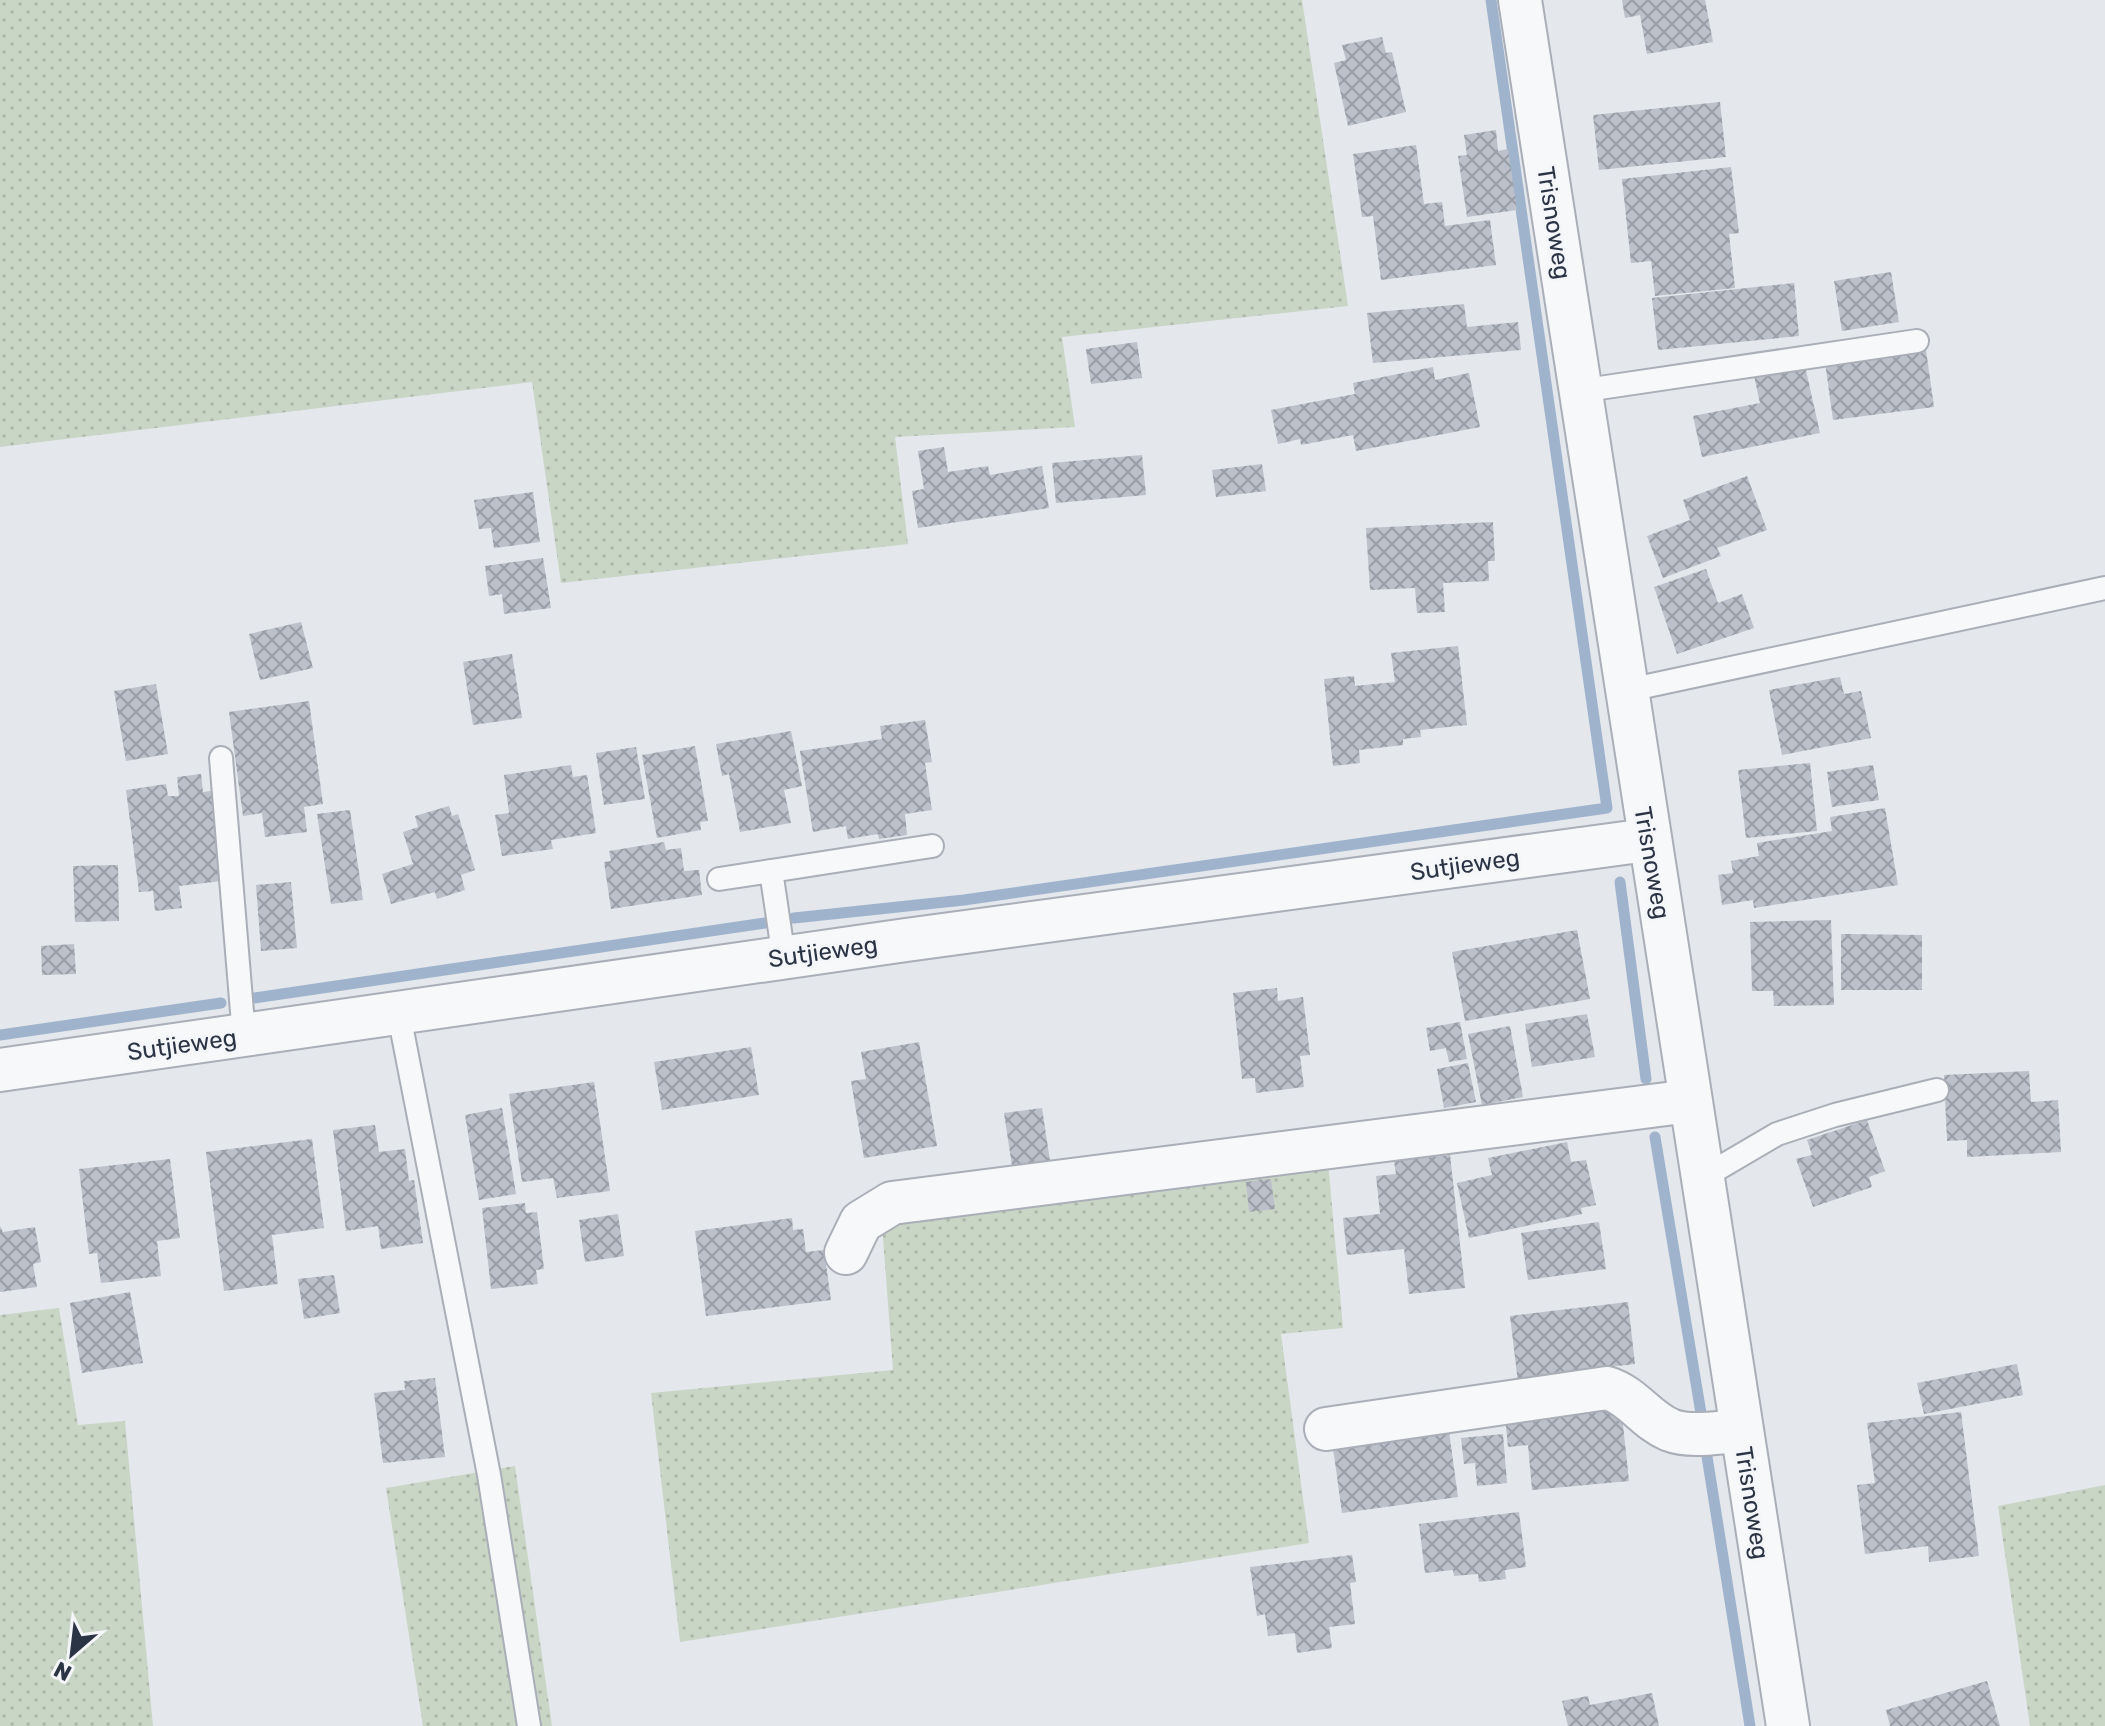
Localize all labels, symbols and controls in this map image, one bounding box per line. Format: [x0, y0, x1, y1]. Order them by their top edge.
street label: Trisnoweg [1531, 165, 1577, 281]
street label: Trisnoweg [1628, 805, 1676, 921]
street label: Sutjieweg [1408, 843, 1522, 887]
street label: Sutjieweg [766, 930, 880, 974]
street label: Sutjieweg [125, 1023, 239, 1067]
street label: Trisnoweg [1729, 1445, 1775, 1561]
north arrow [32, 1614, 112, 1694]
text: N [50, 1656, 76, 1687]

